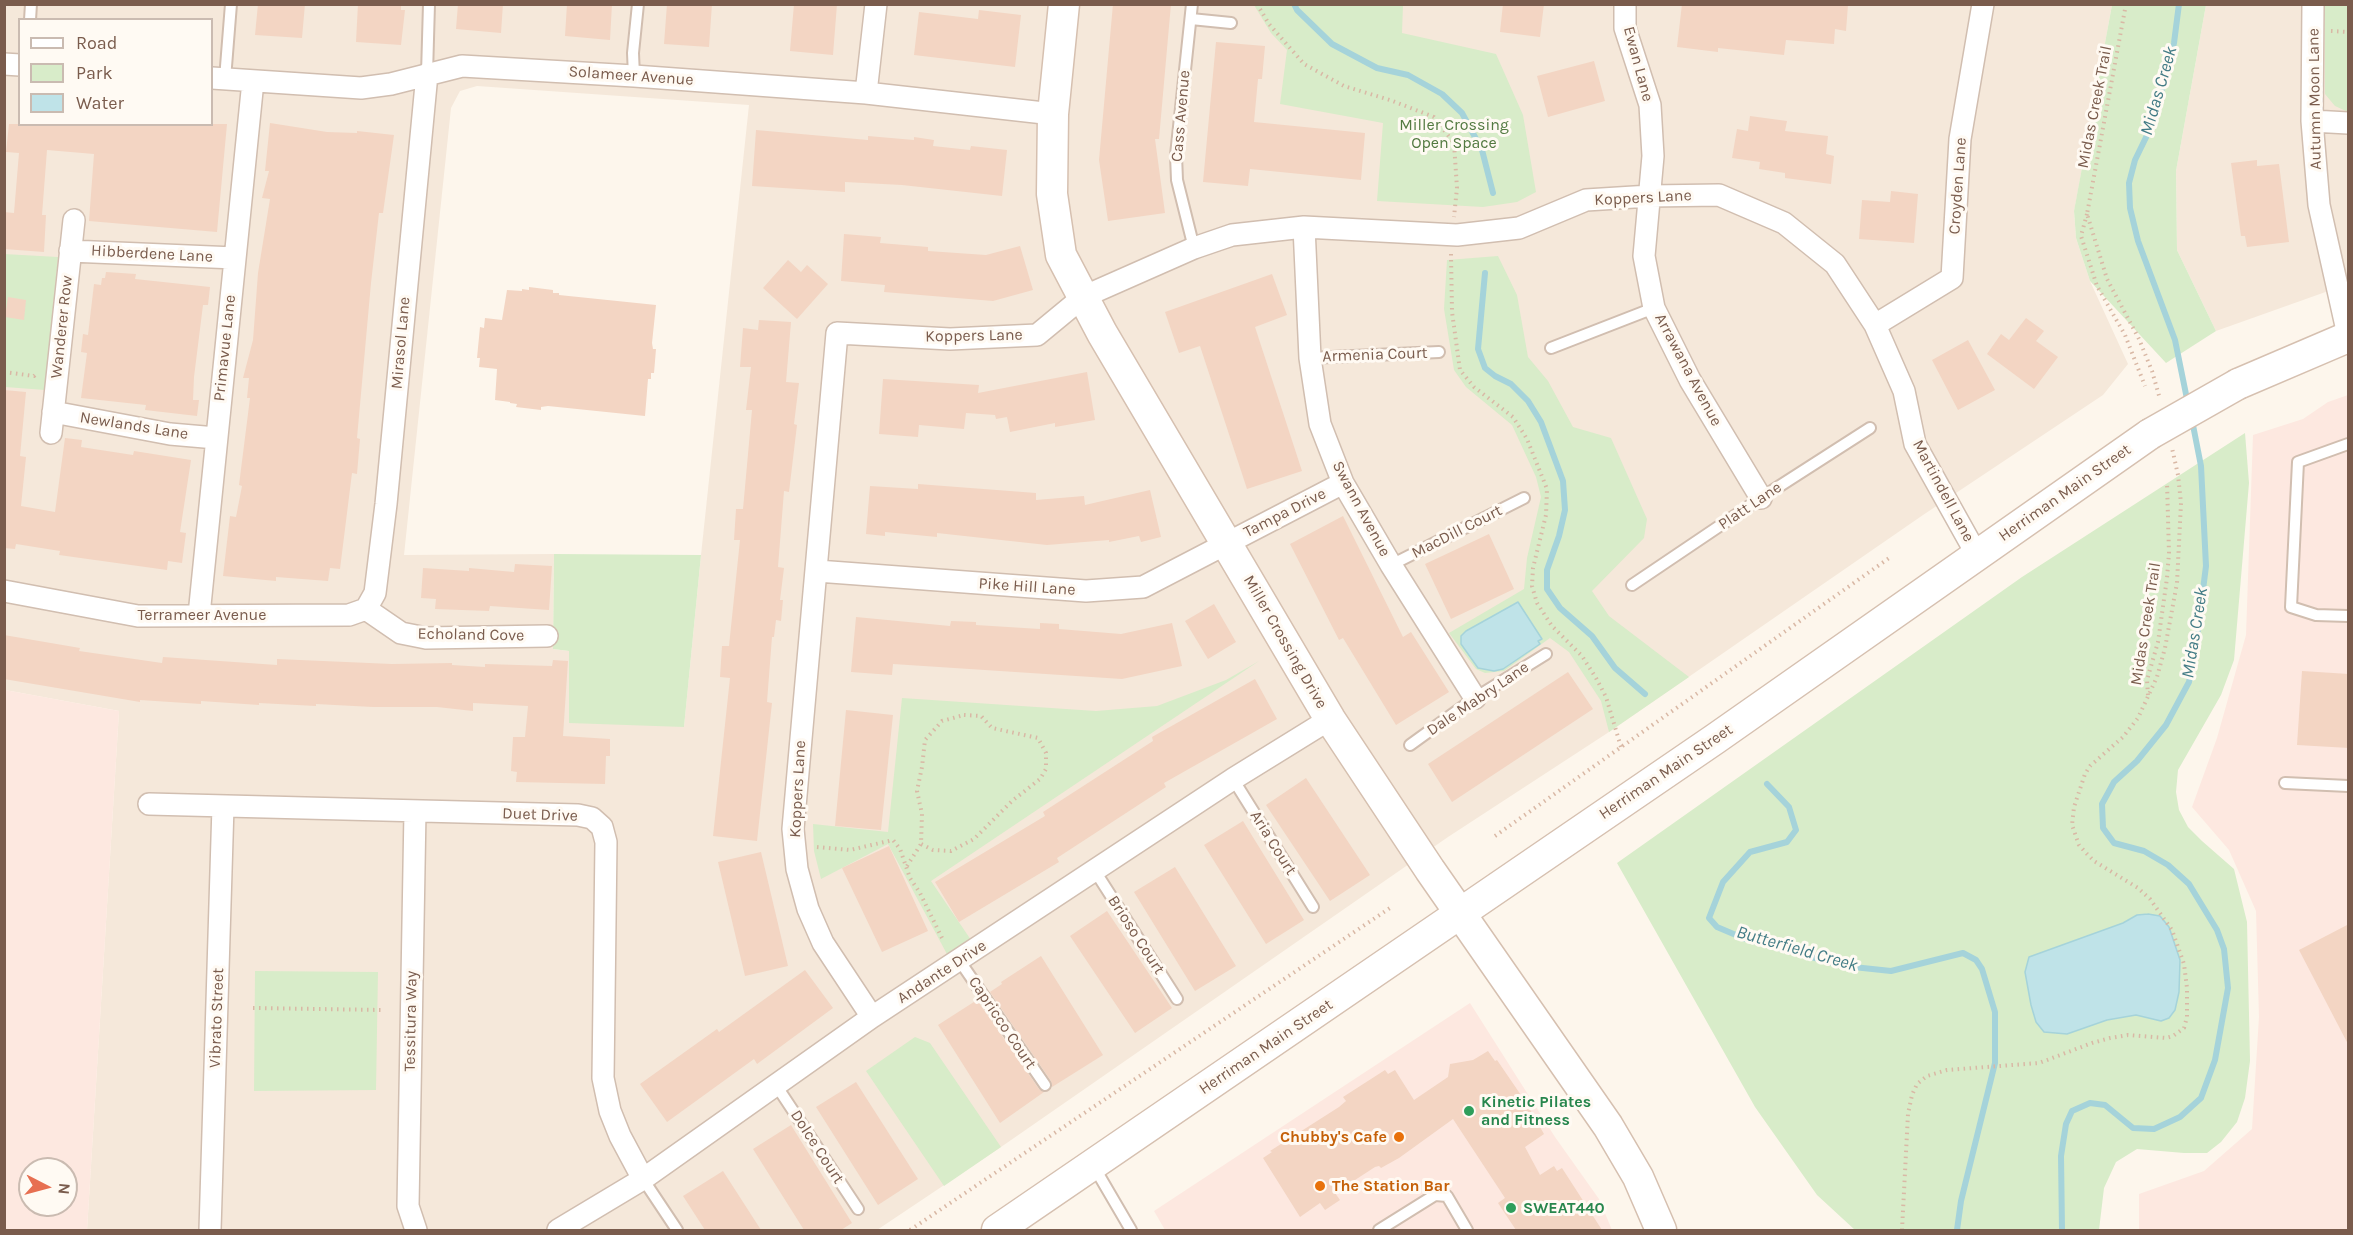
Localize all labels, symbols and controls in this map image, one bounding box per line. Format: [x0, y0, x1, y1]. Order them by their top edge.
legend [18, 18, 213, 126]
street label: Ewan Lane [1619, 24, 1657, 104]
street label: Autumn Moon Lane [2304, 28, 2326, 170]
text: Road [76, 32, 117, 54]
street label: Midas Creek Trail [2074, 44, 2116, 170]
water label: Midas Creek [2136, 44, 2182, 138]
text: Park [76, 62, 113, 84]
street label: Solameer Avenue [568, 62, 694, 90]
street label: Cass Avenue [1167, 69, 1195, 163]
text: Water [76, 92, 124, 114]
park label: Miller Crossing Open Space [1399, 115, 1509, 153]
street label: Croyden Lane [1945, 137, 1971, 235]
street label: Koppers Lane [1594, 186, 1692, 210]
street label: Hibberdene Lane [91, 241, 213, 267]
street label: Wanderer Row [47, 274, 77, 380]
street label: Primavue Lane [210, 294, 240, 402]
street label: Mirasol Lane [387, 296, 415, 390]
street label: Arrawana Avenue [1650, 310, 1726, 430]
street label: Koppers Lane [925, 326, 1023, 346]
street label: Armenia Court [1322, 344, 1428, 366]
street label: Newlands Lane [78, 408, 190, 444]
street label: Martindell Lane [1908, 437, 1978, 545]
street label: Herriman Main Street [1995, 440, 2135, 546]
street label: Swann Avenue [1328, 458, 1394, 560]
street label: Platt Lane [1715, 478, 1785, 534]
street label: Tampa Drive [1241, 484, 1329, 542]
street label: MacDill Court [1409, 501, 1505, 563]
street label: Midas Creek Trail [2127, 561, 2165, 687]
street label: Miller Crossing Drive [1239, 572, 1331, 712]
street label: Pike Hill Lane [978, 574, 1076, 600]
water label: Midas Creek [2177, 586, 2213, 680]
street label: Terrameer Avenue [137, 605, 267, 625]
street label: Echoland Cove [418, 624, 524, 646]
street label: Dale Mabry Lane [1423, 658, 1533, 740]
street label: Herriman Main Street [1596, 720, 1736, 824]
street label: Koppers Lane [786, 740, 810, 838]
street label: Duet Drive [502, 804, 578, 826]
street label: Aria Court [1246, 807, 1300, 879]
street label: Brioso Court [1103, 892, 1169, 978]
water label: Butterfield Creek [1734, 921, 1860, 977]
street label: Andante Drive [894, 936, 990, 1008]
street label: Vibrato Street [206, 968, 228, 1068]
street label: Tessitura Way [401, 970, 421, 1072]
street label: Capricco Court [964, 973, 1040, 1073]
street label: Herriman Main Street [1196, 995, 1336, 1099]
place label: Kinetic Pilates and Fitness [1481, 1092, 1591, 1130]
marker: Kinetic Pilates and Fitness [1462, 1104, 1476, 1118]
street label: Dolce Court [786, 1107, 848, 1187]
place label: Chubby's Cafe [1280, 1127, 1387, 1147]
marker: Chubby's Cafe [1392, 1130, 1406, 1144]
north arrow [18, 1157, 78, 1217]
place label: The Station Bar [1332, 1176, 1450, 1196]
marker: The Station Bar [1313, 1179, 1327, 1193]
text: N [54, 1182, 74, 1195]
place label: SWEAT440 [1523, 1198, 1605, 1218]
marker: SWEAT440 [1504, 1201, 1518, 1215]

